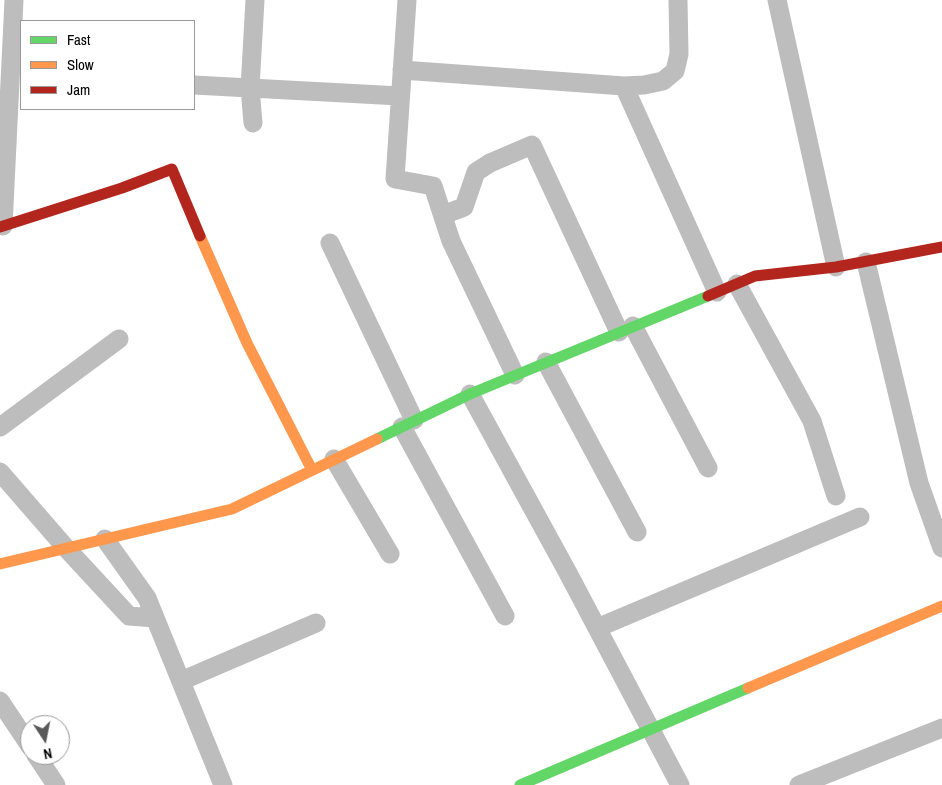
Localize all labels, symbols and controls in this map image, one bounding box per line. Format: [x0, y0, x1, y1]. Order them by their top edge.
legend [20, 20, 195, 110]
text: Fast [67, 29, 90, 50]
text: Slow [67, 54, 94, 75]
text: Jam [67, 79, 90, 100]
north arrow [20, 715, 70, 765]
text: N [42, 744, 53, 763]

